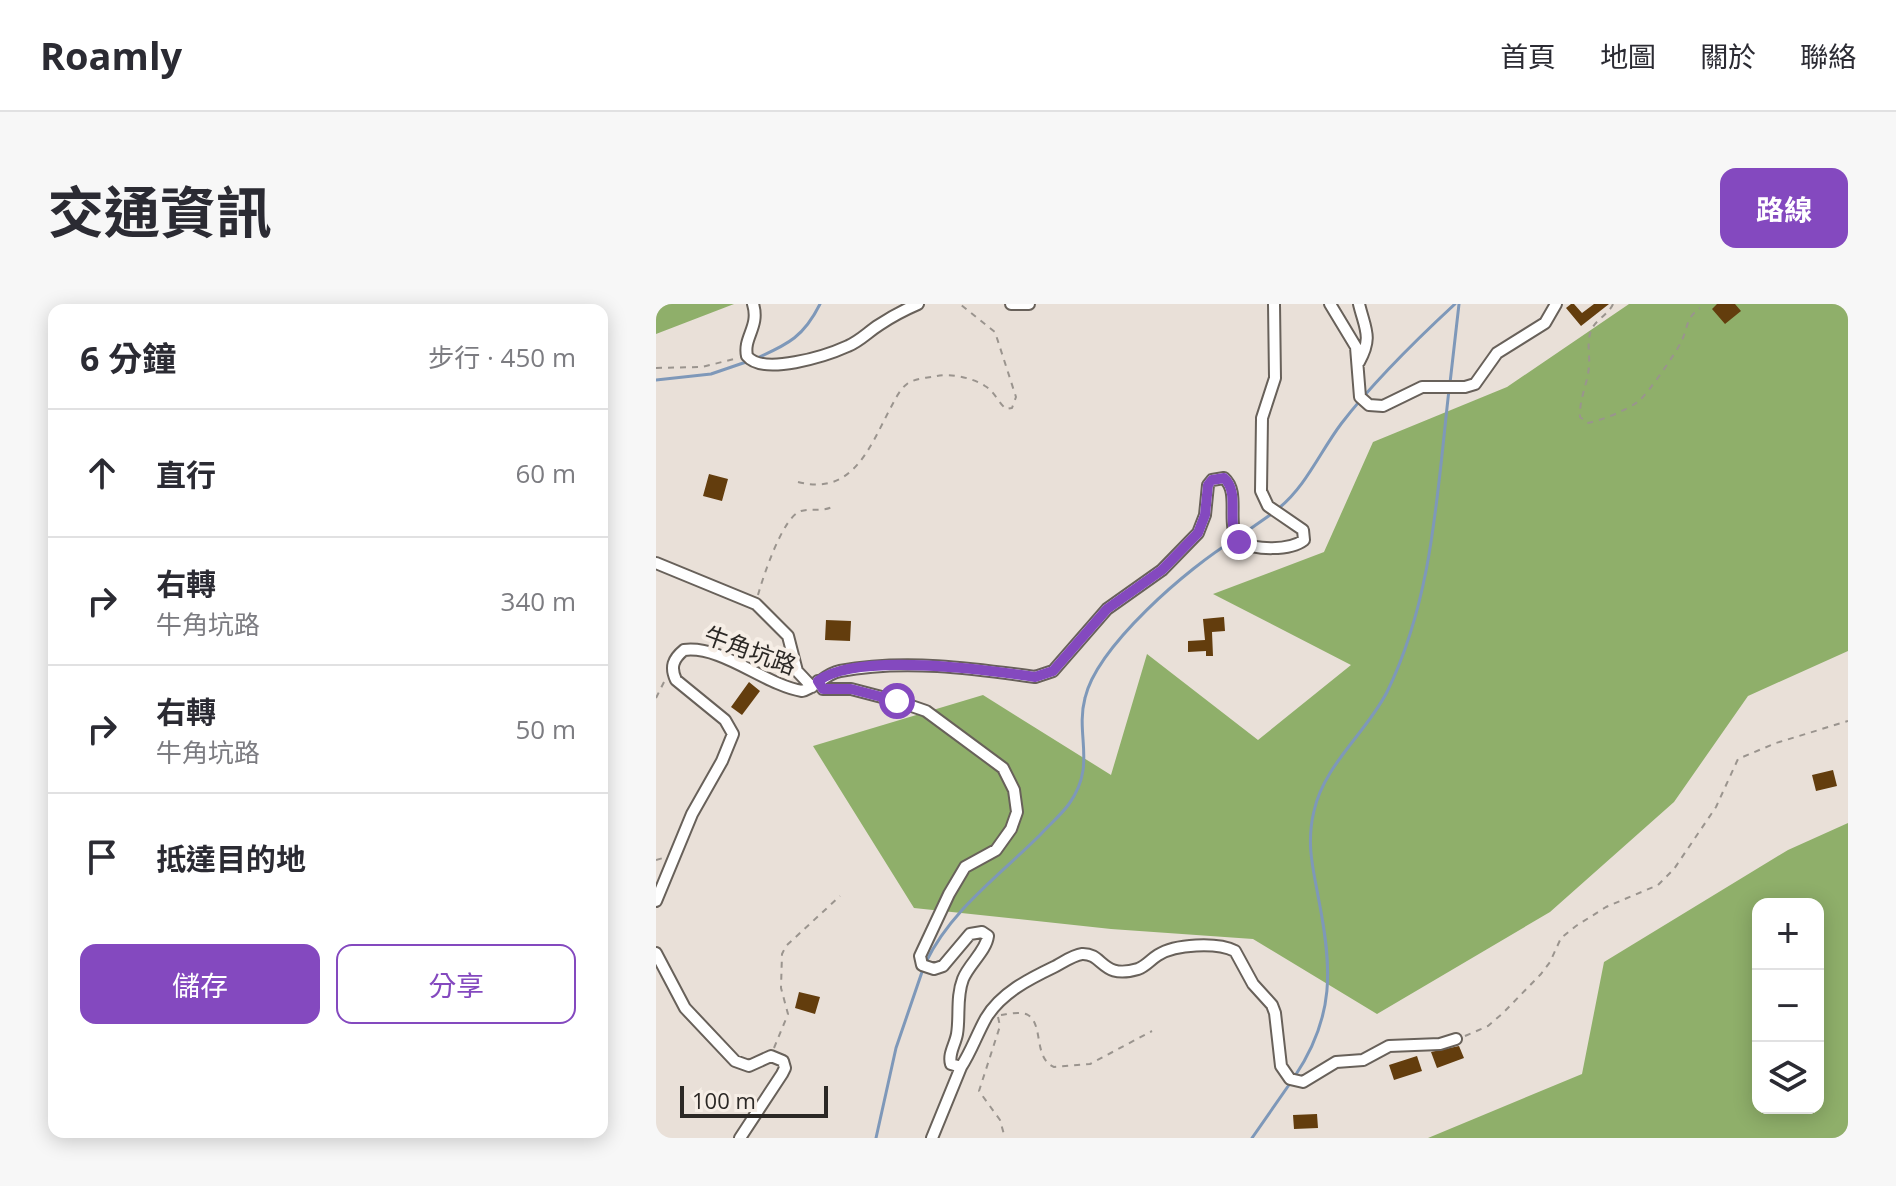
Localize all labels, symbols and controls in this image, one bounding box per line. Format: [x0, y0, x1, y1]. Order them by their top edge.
text: Roamly [40, 29, 182, 81]
text: 首頁 [1500, 37, 1556, 75]
text: 地圖 [1600, 37, 1656, 75]
text: 關於 [1700, 37, 1756, 75]
text: 聯絡 [1800, 37, 1856, 75]
button: 路線 [1720, 168, 1848, 248]
text: 交通資訊 [48, 173, 272, 249]
text: 6 分鐘 [80, 335, 176, 381]
text: 步行 · 450 m [428, 339, 576, 375]
icon: ahead [80, 451, 124, 495]
text: 直行 [156, 454, 216, 495]
text: 60 m [515, 455, 576, 491]
route end [1221, 524, 1257, 560]
text: 右轉 [156, 563, 216, 604]
icon: right [80, 579, 124, 623]
text: 340 m [501, 583, 576, 619]
text: 牛角坑路 [156, 606, 260, 642]
street label: 牛角坑路 [700, 618, 801, 682]
route start [879, 683, 915, 719]
text: 右轉 [156, 691, 216, 732]
icon: right [80, 707, 124, 751]
text: 50 m [515, 711, 576, 747]
text: 牛角坑路 [156, 734, 260, 770]
icon: arrive [80, 835, 124, 879]
text: 抵達目的地 [156, 838, 306, 879]
map controls [1752, 898, 1824, 1114]
button: + [1752, 898, 1824, 970]
button: 儲存 [80, 944, 320, 1024]
button: 分享 [336, 944, 576, 1024]
button: − [1752, 970, 1824, 1042]
button: layers [1752, 1042, 1824, 1114]
scale bar [680, 1082, 828, 1118]
text: 100 m [692, 1085, 756, 1115]

